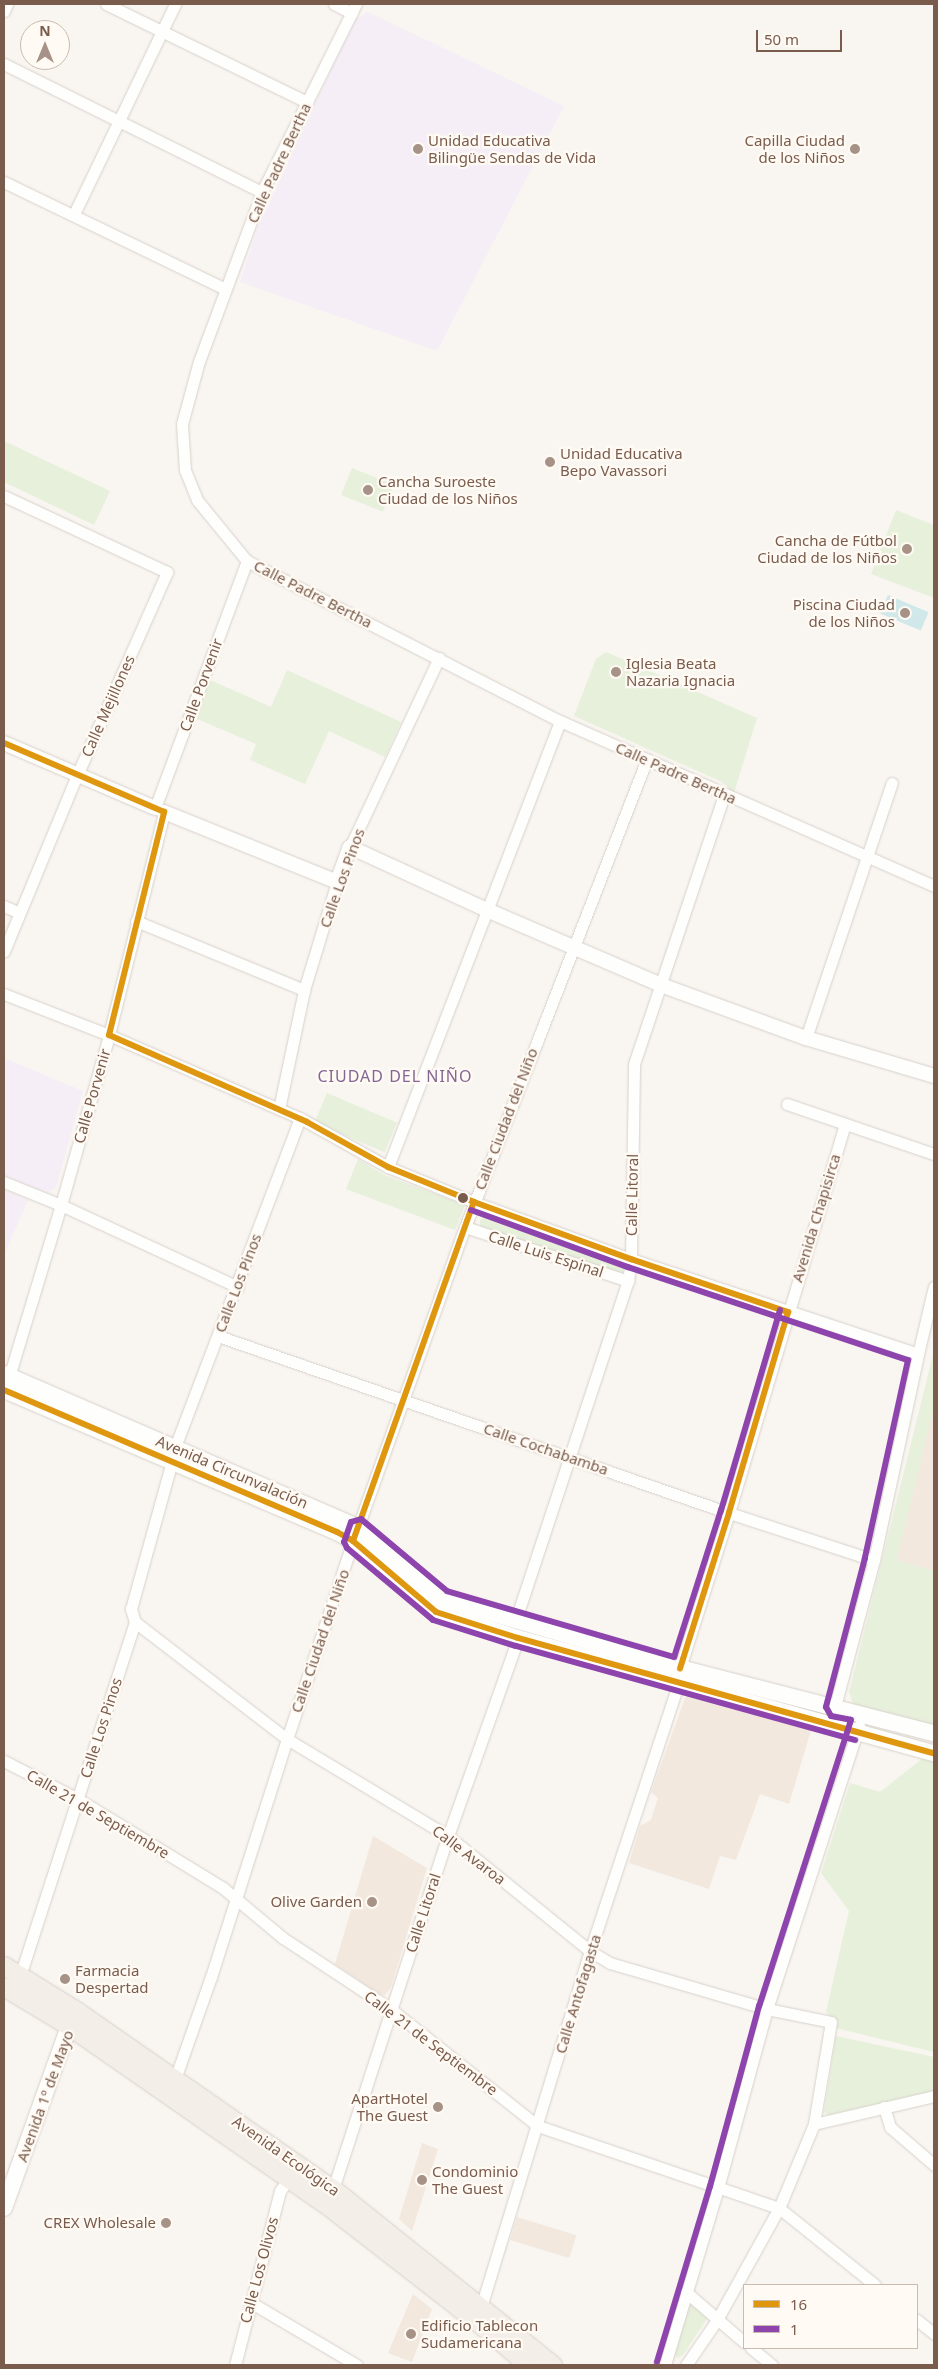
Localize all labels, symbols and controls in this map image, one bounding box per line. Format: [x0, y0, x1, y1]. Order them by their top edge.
north arrow [20, 20, 70, 70]
scale bar [758, 20, 844, 52]
text: N [39, 21, 51, 40]
text: 50 m [764, 29, 799, 49]
street label: Calle Padre Bertha [243, 100, 315, 226]
place label: Unidad Educativa Bilingüe Sendas de Vida [428, 131, 596, 166]
place label: Capilla Ciudad de los Niños [744, 131, 845, 166]
marker: Unidad Educativa Bilingüe Sendas de Vida [412, 143, 424, 155]
marker: Capilla Ciudad de los Niños [849, 143, 861, 155]
place label: Unidad Educativa Bepo Vavassori [560, 444, 683, 479]
marker: Unidad Educativa Bepo Vavassori [544, 456, 556, 468]
place label: Cancha Suroeste Ciudad de los Niños [378, 472, 518, 507]
marker: Cancha Suroeste Ciudad de los Niños [362, 484, 374, 496]
place label: Cancha de Fútbol Ciudad de los Niños [757, 531, 897, 566]
marker: Cancha de Fútbol Ciudad de los Niños [901, 543, 913, 555]
street label: Calle Padre Bertha [251, 556, 375, 632]
place label: Piscina Ciudad de los Niños [793, 595, 895, 630]
marker: Piscina Ciudad de los Niños [899, 607, 911, 619]
street label: Calle Porvenir [176, 636, 226, 734]
street label: Calle Mejillones [78, 652, 138, 760]
place label: Iglesia Beata Nazaria Ignacia [626, 654, 735, 689]
marker: Iglesia Beata Nazaria Ignacia [610, 666, 622, 678]
street label: Calle Padre Bertha [613, 738, 739, 808]
street label: Calle Los Pinos [316, 826, 368, 930]
street label: Calle Ciudad del Niño [471, 1046, 541, 1192]
street label: Calle Porvenir [70, 1047, 114, 1145]
district label: CIUDAD DEL NIÑO [316, 1066, 474, 1086]
street label: Avenida Chapisirca [788, 1152, 844, 1284]
street label: Calle Litoral [622, 1154, 642, 1236]
unlabelled marker [458, 1193, 468, 1203]
street label: Calle Luis Espinal [486, 1227, 606, 1281]
street label: Calle Los Pinos [211, 1231, 265, 1335]
street label: Calle Cochabamba [481, 1419, 611, 1479]
street label: Avenida Circunvalación [153, 1432, 311, 1512]
street label: Calle Ciudad del Niño [287, 1567, 353, 1715]
street label: Calle Los Pinos [76, 1676, 126, 1780]
street label: Calle 21 de Septiembre [23, 1766, 173, 1862]
street label: Calle Avaroa [429, 1822, 509, 1888]
street label: Calle Litoral [402, 1871, 444, 1955]
place label: Olive Garden [270, 1893, 362, 1911]
marker: Olive Garden [366, 1896, 378, 1908]
street label: Calle Antofagasta [551, 1932, 605, 2056]
place label: Farmacia Despertad [75, 1961, 149, 1996]
marker: Farmacia Despertad [59, 1973, 71, 1985]
street label: Calle 21 de Septiembre [361, 1987, 501, 2099]
street label: Avenida 1º de Mayo [13, 2028, 77, 2164]
place label: ApartHotel The Guest [351, 2089, 428, 2124]
marker: ApartHotel The Guest [432, 2101, 444, 2113]
street label: Avenida Ecológica [229, 2112, 343, 2200]
place label: Condominio The Guest [432, 2162, 518, 2197]
marker: Condominio The Guest [416, 2174, 428, 2186]
place label: CREX Wholesale [44, 2214, 156, 2232]
street label: Calle Los Olivos [236, 2215, 282, 2325]
marker: CREX Wholesale [160, 2217, 172, 2229]
legend [743, 2284, 918, 2349]
text: 16 [790, 2294, 807, 2314]
place label: Edificio Tablecon Sudamericana [421, 2316, 538, 2351]
text: 1 [790, 2319, 799, 2339]
marker: Edificio Tablecon Sudamericana [405, 2328, 417, 2340]

